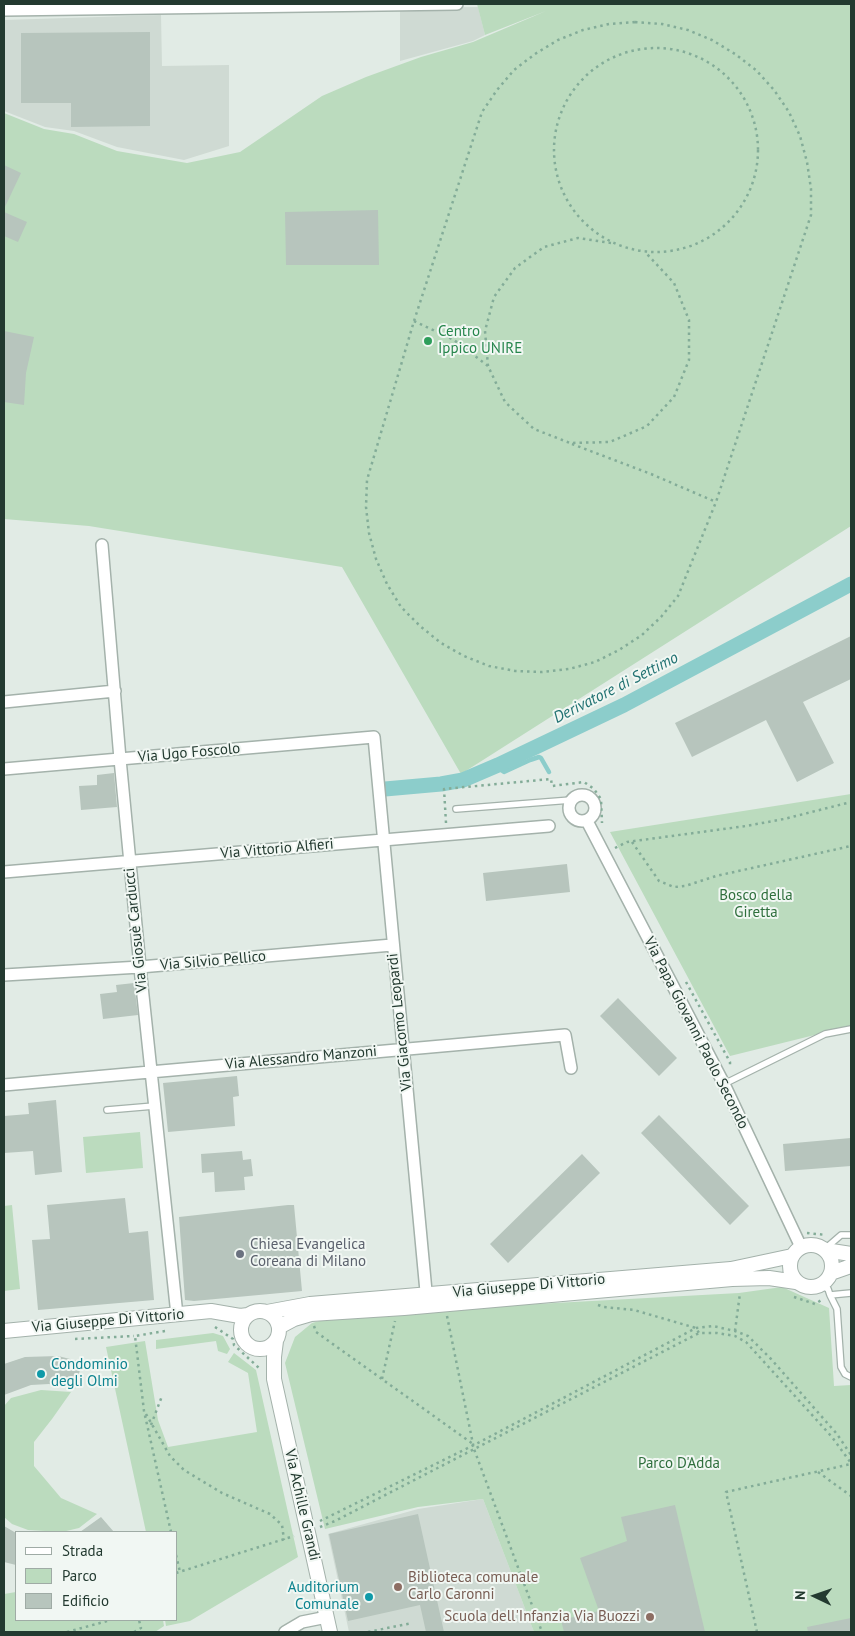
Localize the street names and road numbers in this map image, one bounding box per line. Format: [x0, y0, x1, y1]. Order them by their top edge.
street label: Via Ugo Foscolo [137, 740, 241, 766]
street label: Via Vittorio Alfieri [220, 835, 334, 863]
street label: Via Giosuè Carducci [120, 867, 152, 993]
street label: Via Papa Giovanni Paolo Secondo [640, 934, 752, 1132]
street label: Via Silvio Pellico [159, 947, 267, 975]
street label: Via Giacomo Leopardi [384, 952, 416, 1092]
street label: Via Alessandro Manzoni [224, 1042, 378, 1074]
street label: Via Giuseppe Di Vittorio [452, 1270, 606, 1302]
street label: Via Giuseppe Di Vittorio [31, 1305, 185, 1337]
street label: Via Achille Grandi [280, 1447, 324, 1563]

